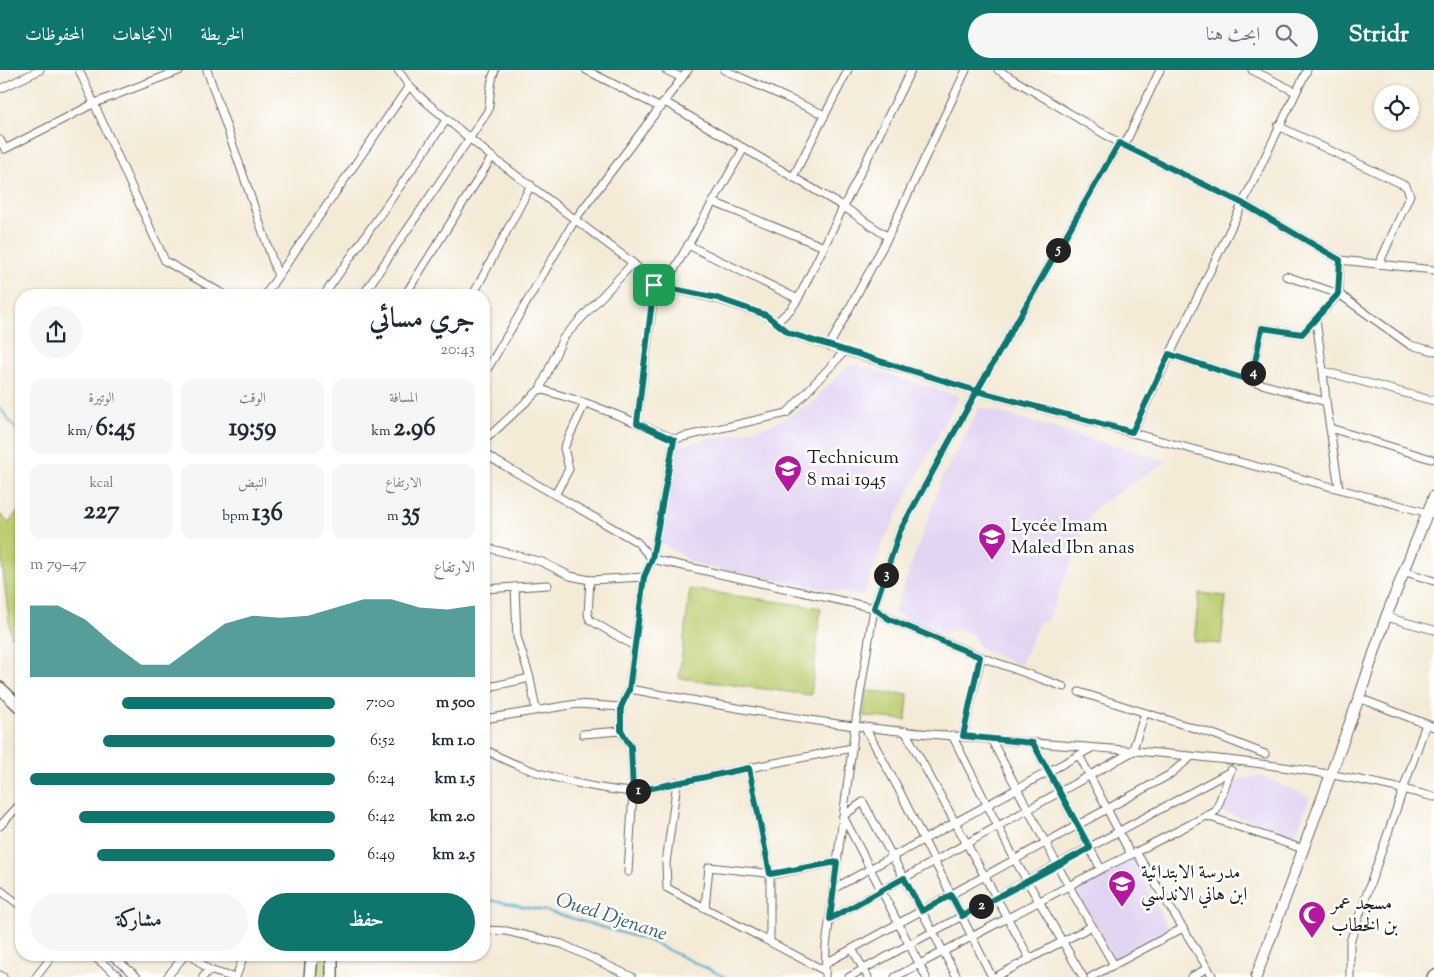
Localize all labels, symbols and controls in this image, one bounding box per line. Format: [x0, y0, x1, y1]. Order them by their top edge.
search box [968, 13, 1318, 58]
text: Stridr [1348, 18, 1409, 52]
icon: search [1272, 21, 1300, 49]
text: ابحث هنا [1206, 22, 1260, 49]
text: المحفوظات [25, 23, 84, 49]
text: الاتجاهات [112, 23, 172, 49]
text: الخريطة [200, 23, 244, 49]
map controls [1374, 85, 1419, 130]
button: locate [1374, 85, 1419, 130]
pin: 5 [1046, 238, 1070, 262]
text: 5 [1056, 240, 1061, 260]
pin [633, 264, 675, 306]
icon: arrive [640, 271, 668, 299]
text: جري مسائي [369, 300, 475, 340]
button: share [30, 306, 82, 358]
text: 20:43 [441, 339, 475, 362]
pin: 4 [1240, 360, 1266, 386]
text: 4 [1250, 363, 1257, 383]
text: الوتيرة [89, 389, 114, 409]
text: الوقت [239, 389, 266, 409]
text: المسافة [389, 389, 418, 409]
text: 6:45 [96, 411, 135, 447]
text: 19:59 [229, 411, 276, 447]
text: 2.96 [394, 411, 436, 447]
text: /km [68, 422, 96, 442]
text: km [371, 422, 394, 442]
place label: Technicum 8 mai 1945 [807, 445, 899, 494]
school or university icon: Technicum 8 mai 1945 [773, 454, 803, 493]
text: kcal [89, 474, 114, 494]
text: النبض [238, 474, 267, 494]
text: الارتفاع [385, 474, 422, 494]
text: 227 [84, 494, 119, 530]
text: 136 [252, 496, 283, 532]
text: 35 [401, 496, 420, 532]
text: bpm [222, 507, 252, 527]
text: m [387, 507, 401, 527]
place label: Lycée Imam Maled Ibn anas [1011, 513, 1134, 562]
school or university icon: Lycée Imam Maled Ibn anas [977, 522, 1007, 561]
text: 47–79 m [30, 554, 86, 577]
text: الارتفاع [433, 557, 475, 580]
pin: 3 [874, 562, 898, 588]
text: 3 [884, 565, 889, 585]
text: 7:00 [366, 692, 395, 715]
text: 500 m [436, 692, 475, 715]
text: 6:52 [370, 730, 395, 753]
text: 1.0 km [432, 730, 475, 753]
text: 6:24 [367, 768, 395, 791]
text: 1.5 km [435, 768, 475, 791]
pin: 1 [626, 778, 650, 804]
text: 1 [636, 781, 641, 801]
text: 6:42 [367, 806, 395, 829]
text: 2.0 km [430, 806, 475, 829]
text: 6:49 [367, 844, 395, 867]
text: 2.5 km [433, 844, 475, 867]
place label: مدرسة الابتدائية ابن هاني الاندلسي [1141, 860, 1247, 911]
school or university icon: مدرسة الابتدائية ابن هاني الاندلسي [1107, 869, 1137, 908]
water label: Oued Djenane [551, 886, 671, 950]
place label: مسجد عمر بن الخطاب [1329, 891, 1398, 940]
button: مشاركة [30, 893, 248, 951]
button: حفظ [258, 893, 475, 951]
pin: 2 [968, 894, 994, 918]
text: 2 [978, 896, 985, 916]
mosque icon: مسجد عمر بن الخطاب [1297, 900, 1327, 939]

